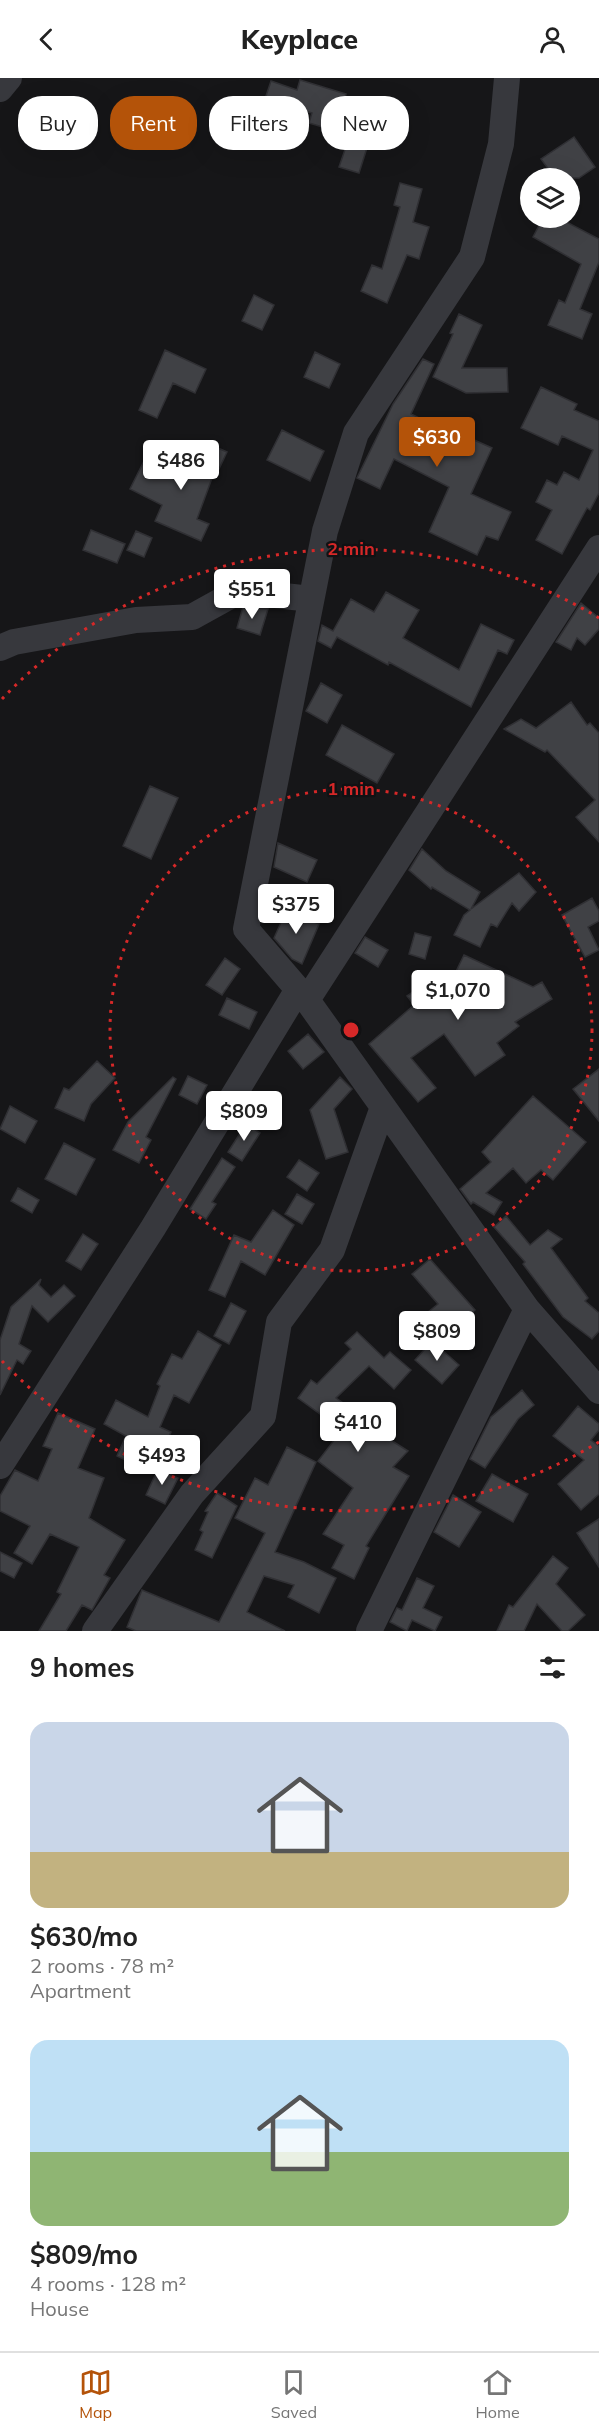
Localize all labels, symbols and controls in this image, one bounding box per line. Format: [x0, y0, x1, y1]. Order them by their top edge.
text: Keyplace [241, 22, 358, 56]
icon: back [30, 23, 63, 56]
icon: person [536, 23, 569, 56]
chip: Buy [18, 96, 98, 150]
chip: Rent [110, 96, 197, 150]
chip: Filters [209, 96, 309, 150]
chip: New [321, 96, 409, 150]
map controls [520, 168, 580, 228]
button: layers [520, 168, 580, 228]
pin: $630 [401, 417, 473, 468]
text: $630 [413, 424, 461, 449]
pin: $486 [145, 440, 217, 491]
text: $486 [157, 447, 205, 472]
text: 2 min [327, 537, 375, 560]
pin: $551 [216, 569, 288, 620]
text: $551 [228, 576, 276, 601]
text: 1 min [327, 777, 375, 800]
pin: $375 [260, 884, 332, 935]
text: $375 [272, 891, 320, 916]
pin: $1,070 [409, 970, 507, 1021]
text: $1,070 [426, 977, 490, 1002]
centre of rings [341, 1020, 361, 1040]
pin: $809 [208, 1091, 280, 1142]
text: $809 [220, 1098, 268, 1123]
pin: $809 [401, 1311, 473, 1362]
text: $809 [413, 1318, 461, 1343]
pin: $410 [322, 1402, 394, 1453]
text: $410 [334, 1409, 382, 1434]
pin: $493 [126, 1435, 198, 1486]
text: $493 [138, 1442, 186, 1467]
text: 9 homes [30, 1651, 134, 1684]
icon: filters [536, 1651, 569, 1684]
icon: home [246, 1761, 354, 1869]
text: $630/mo [30, 1920, 138, 1953]
text: 2 rooms · 78 m² [30, 1953, 174, 1978]
text: Apartment [30, 1978, 131, 2003]
icon: home [246, 2079, 354, 2187]
text: $809/mo [30, 2238, 138, 2271]
text: 4 rooms · 128 m² [30, 2271, 186, 2296]
text: House [30, 2296, 89, 2321]
tab: Map [79, 2366, 112, 2422]
tab: Saved [271, 2366, 317, 2422]
tab: Home [476, 2366, 520, 2422]

